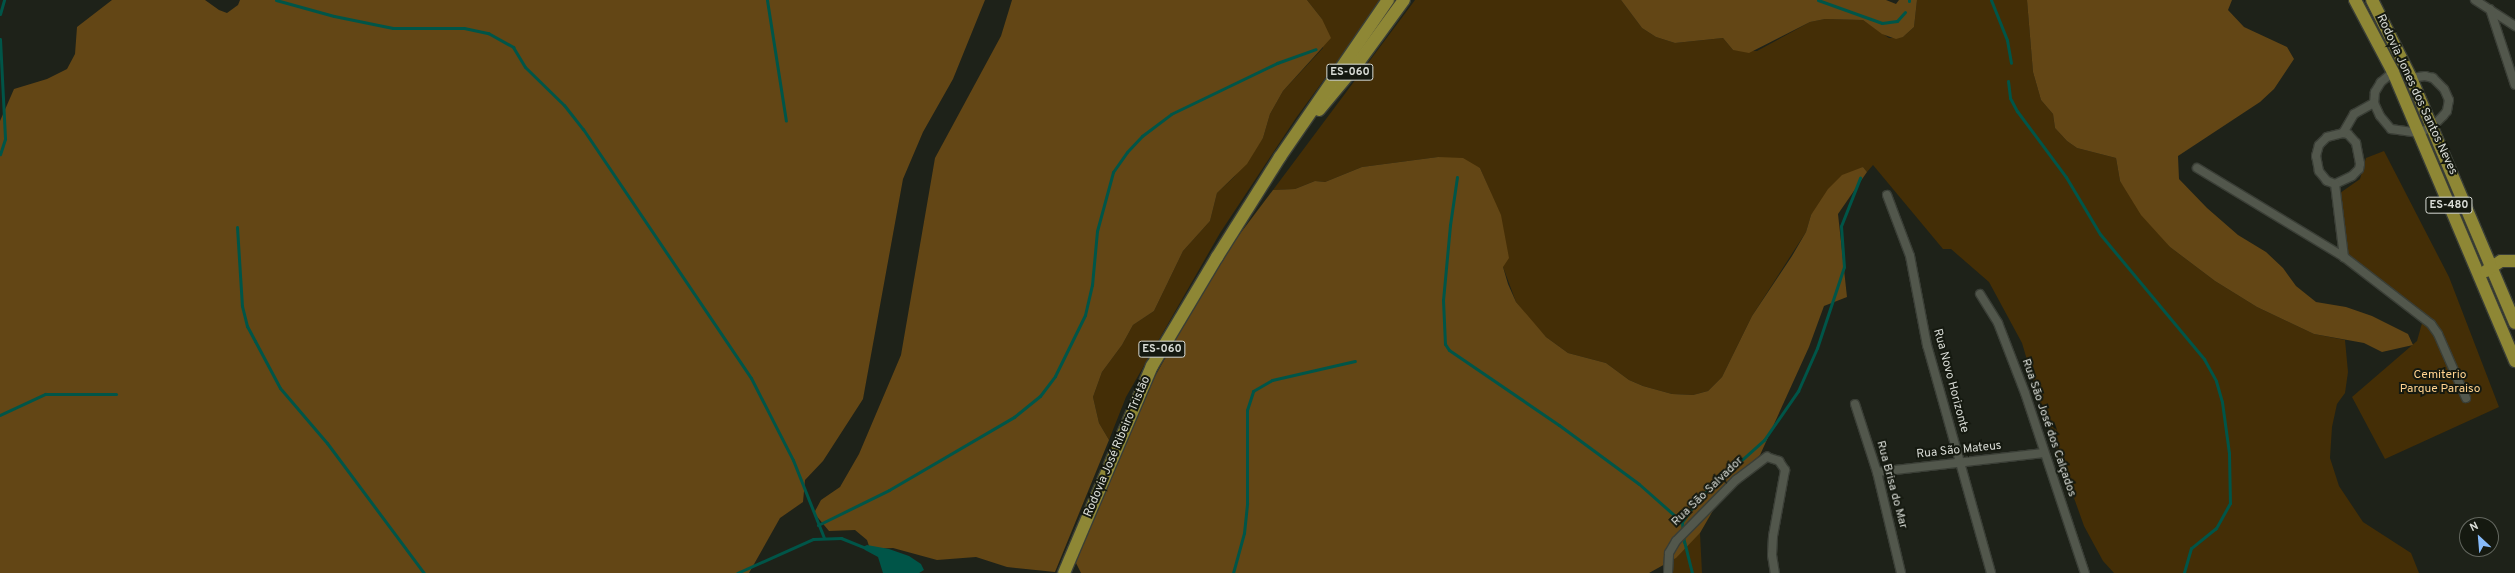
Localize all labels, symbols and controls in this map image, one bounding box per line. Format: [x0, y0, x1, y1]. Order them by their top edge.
street label: Rodovia Jones dos Santos Neves [2372, 12, 2460, 178]
road number: ES-060 [1326, 63, 1374, 81]
road number: ES-480 [2425, 196, 2473, 214]
street label: Rua Novo Horizonte [1929, 327, 1971, 435]
road number: ES-060 [1138, 340, 1186, 358]
street label: Rua São José dos Calçados [2018, 357, 2078, 499]
park label: Cemiterio Parque Paraiso [2400, 369, 2480, 397]
street label: Rodovia José Ribeiro Tristão [1082, 374, 1154, 520]
street label: Rua Brisa do Mar [1872, 439, 1910, 531]
street label: Rua São Mateus [1916, 439, 2002, 463]
street label: Rua São Salvador [1669, 454, 1747, 530]
north arrow [2459, 517, 2499, 557]
text: N [2468, 519, 2481, 535]

